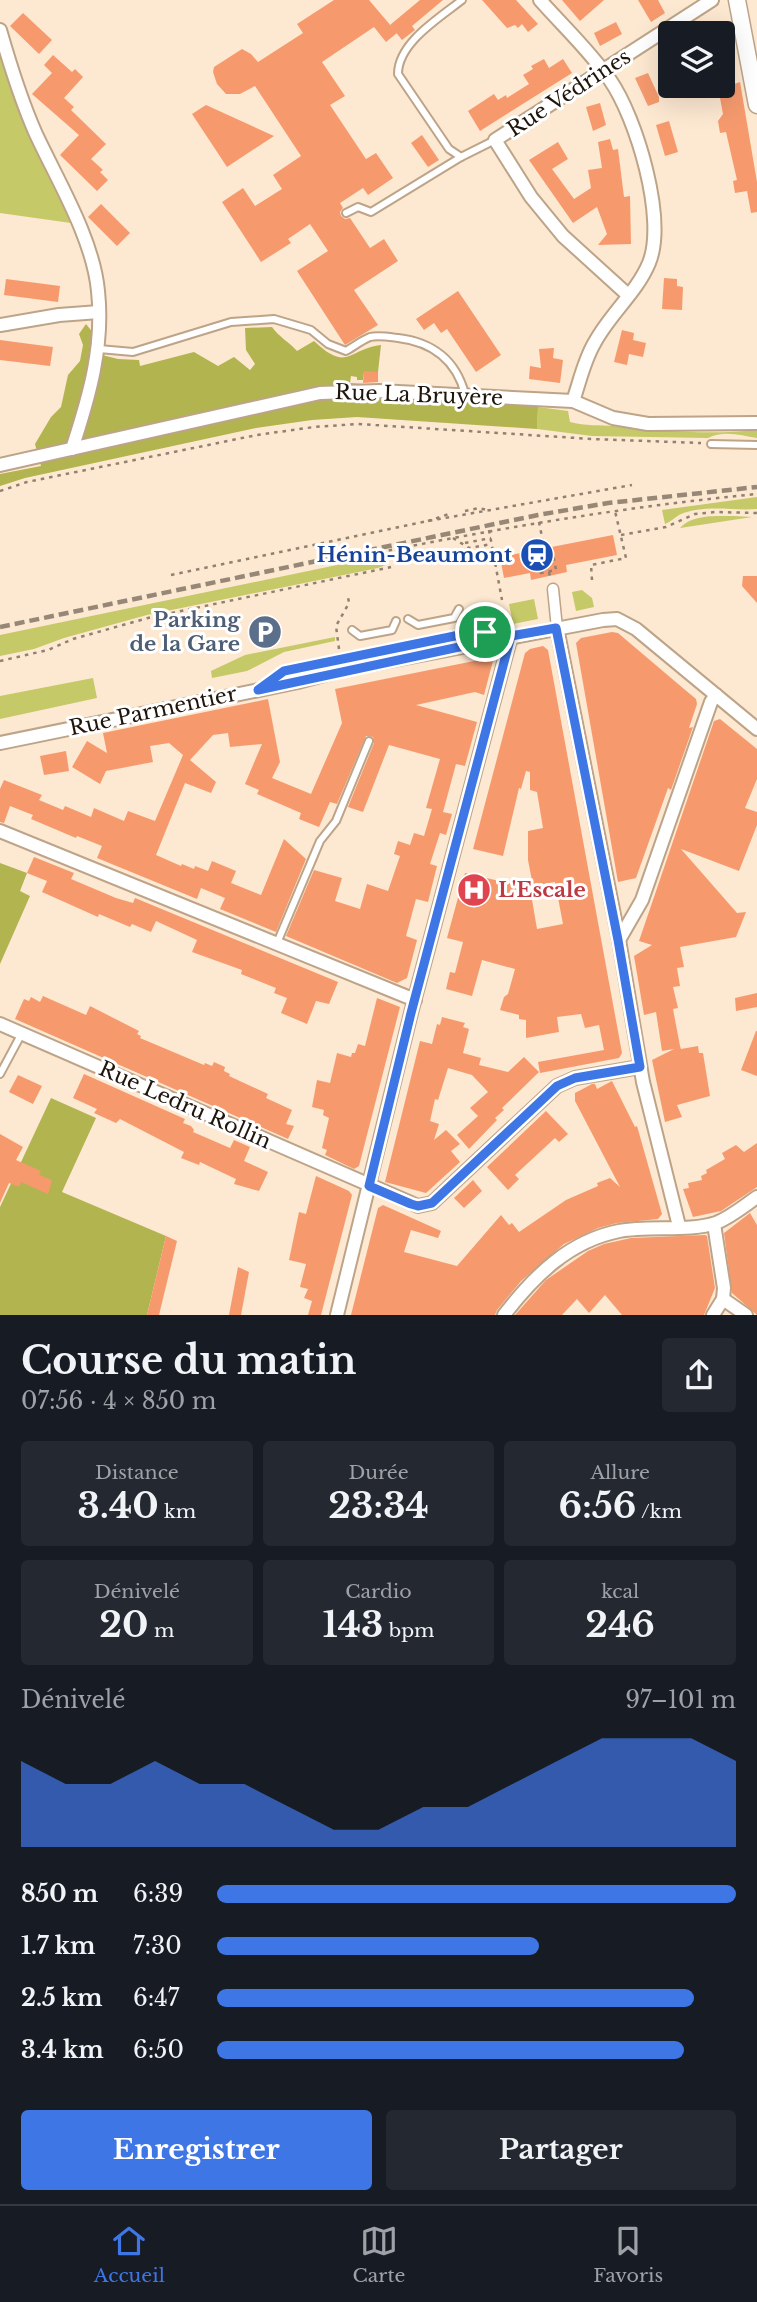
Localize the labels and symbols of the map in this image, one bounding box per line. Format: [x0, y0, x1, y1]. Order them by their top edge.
street label: Rue Védrines [502, 43, 636, 143]
street label: Rue La Bruyère [334, 379, 504, 411]
station icon: Hénin-Beaumont [518, 536, 556, 574]
place label: Hénin-Beaumont [317, 542, 512, 568]
pin [455, 602, 515, 662]
place label: Parking de la Gare [129, 607, 241, 657]
parking icon: Parking de la Gare [246, 613, 284, 651]
street label: Rue Parmentier [67, 681, 239, 741]
hospital icon: L'Escale [455, 871, 493, 909]
place label: L'Escale [498, 877, 586, 903]
street label: Rue Ledru Rollin [95, 1055, 275, 1155]

